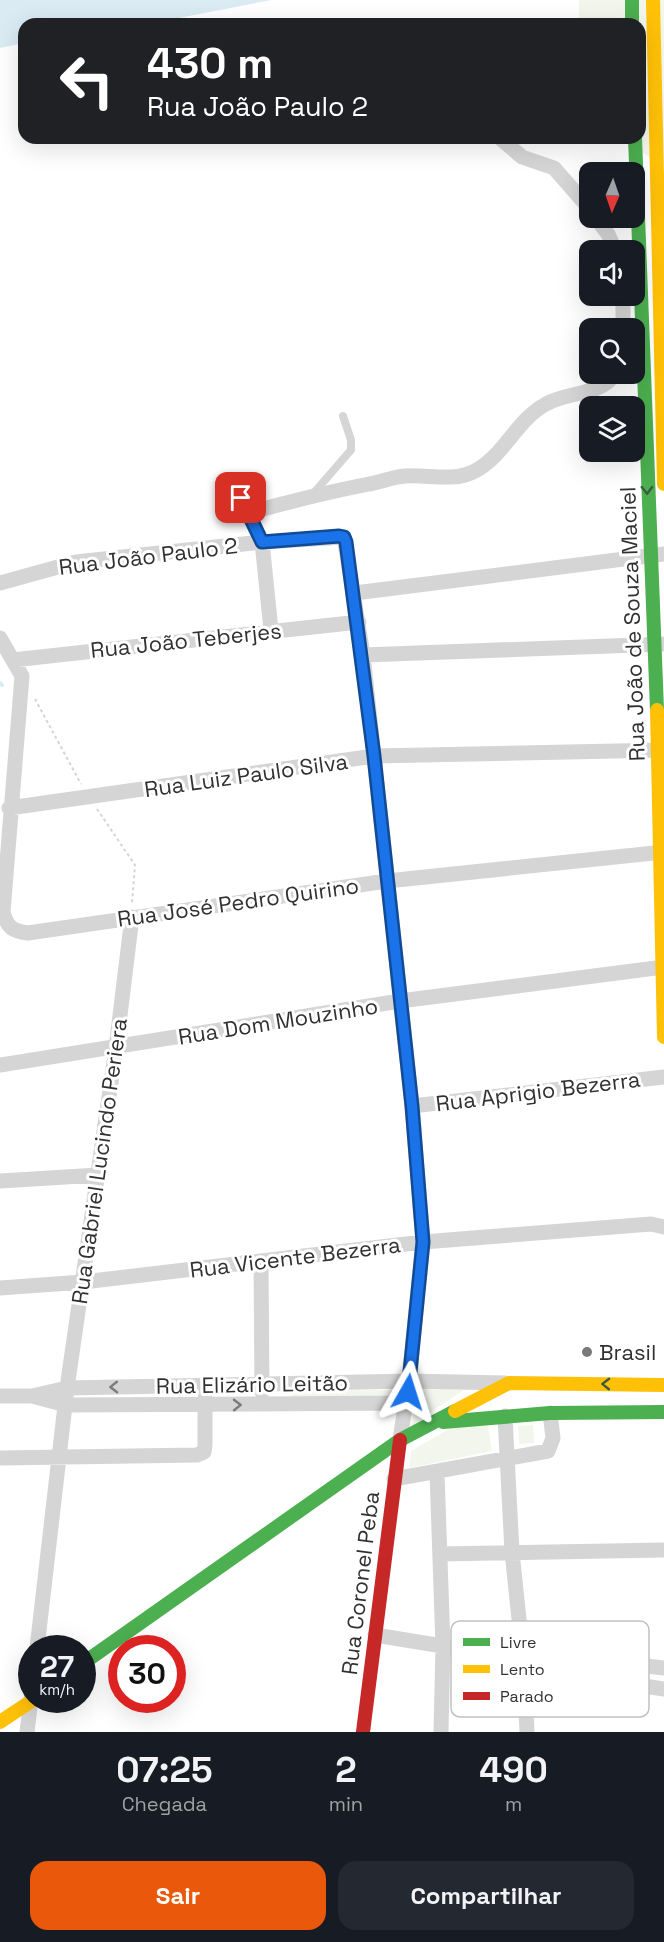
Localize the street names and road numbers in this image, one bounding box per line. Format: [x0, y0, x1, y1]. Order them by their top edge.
street label: Rua João de Souza Maciel [613, 486, 651, 762]
street label: Rua João Paulo 2 [57, 531, 239, 581]
street label: Rua João Teberjes [89, 616, 283, 664]
street label: Rua Luiz Paulo Silva [142, 747, 350, 803]
street label: Rua José Pedro Quirino [115, 871, 361, 933]
street label: Rua Dom Mouzinho [176, 991, 380, 1051]
street label: Rua Gabriel Lucindo Periera [65, 1016, 133, 1306]
street label: Rua Aprigio Bezerra [434, 1065, 642, 1117]
street label: Rua Vicente Bezerra [188, 1230, 402, 1284]
street label: Rua Elizário Leitão [156, 1368, 348, 1400]
street label: Rua Coronel Peba [335, 1489, 385, 1677]

